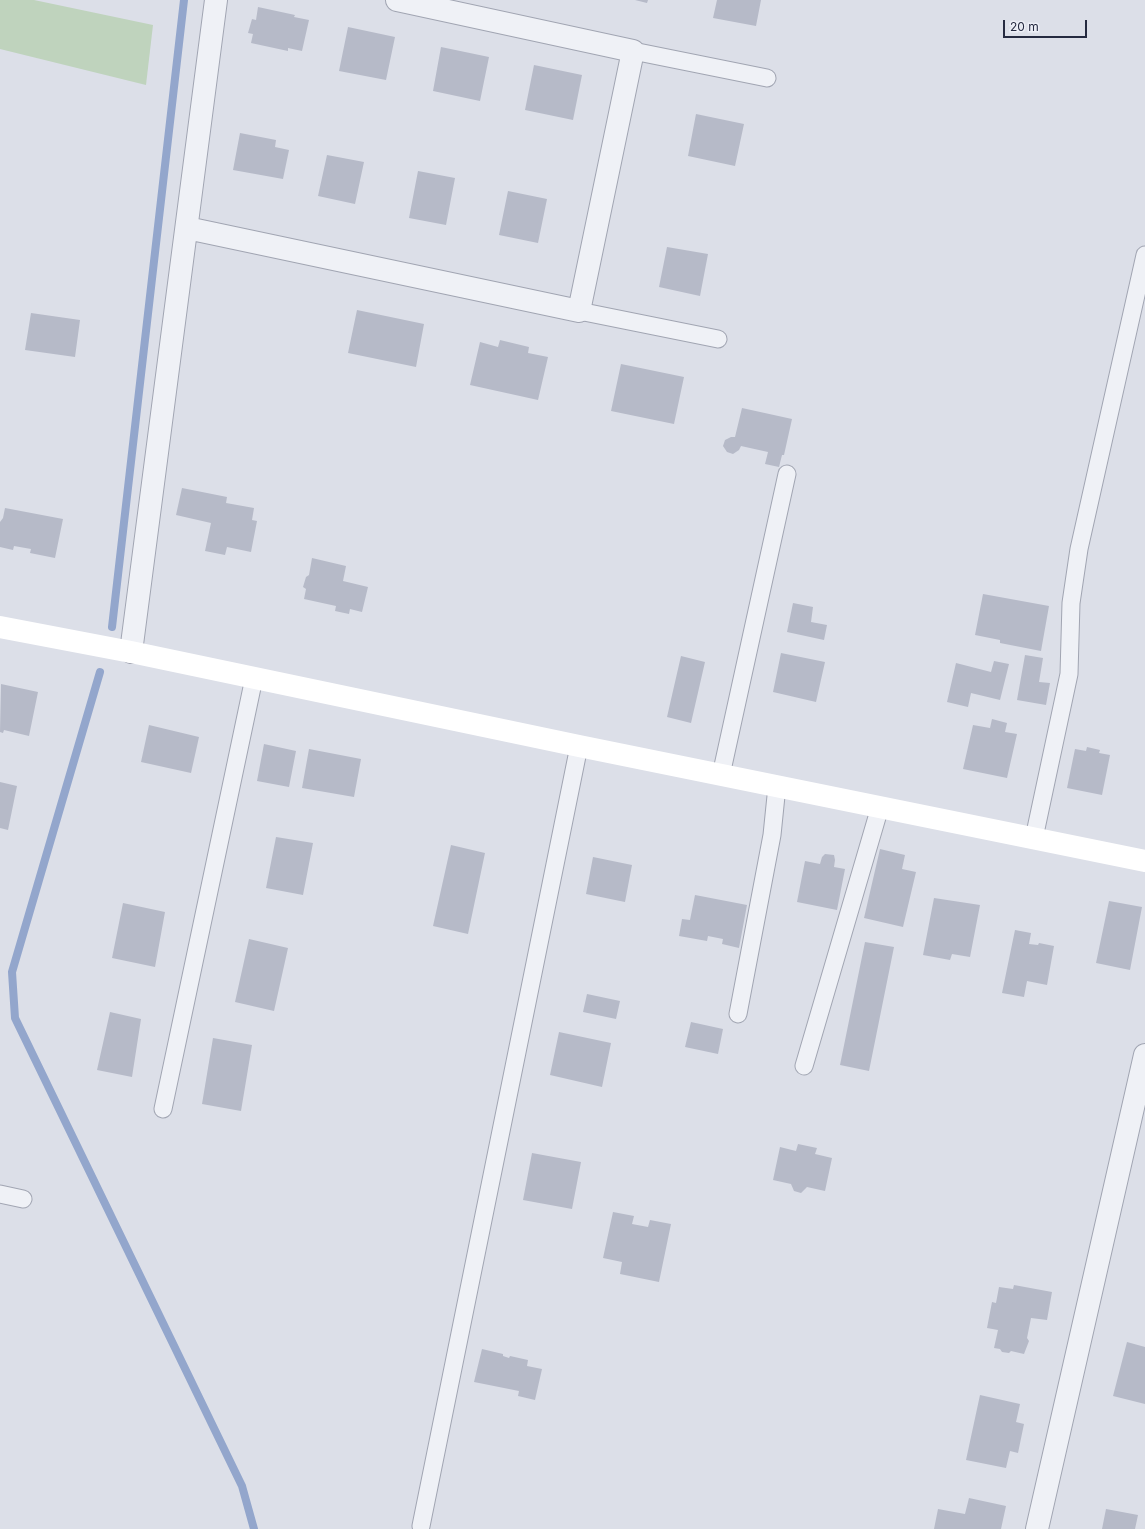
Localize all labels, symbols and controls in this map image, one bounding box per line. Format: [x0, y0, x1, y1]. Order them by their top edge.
scale bar [1005, 12, 1089, 38]
text: 20 m [1010, 19, 1039, 34]

